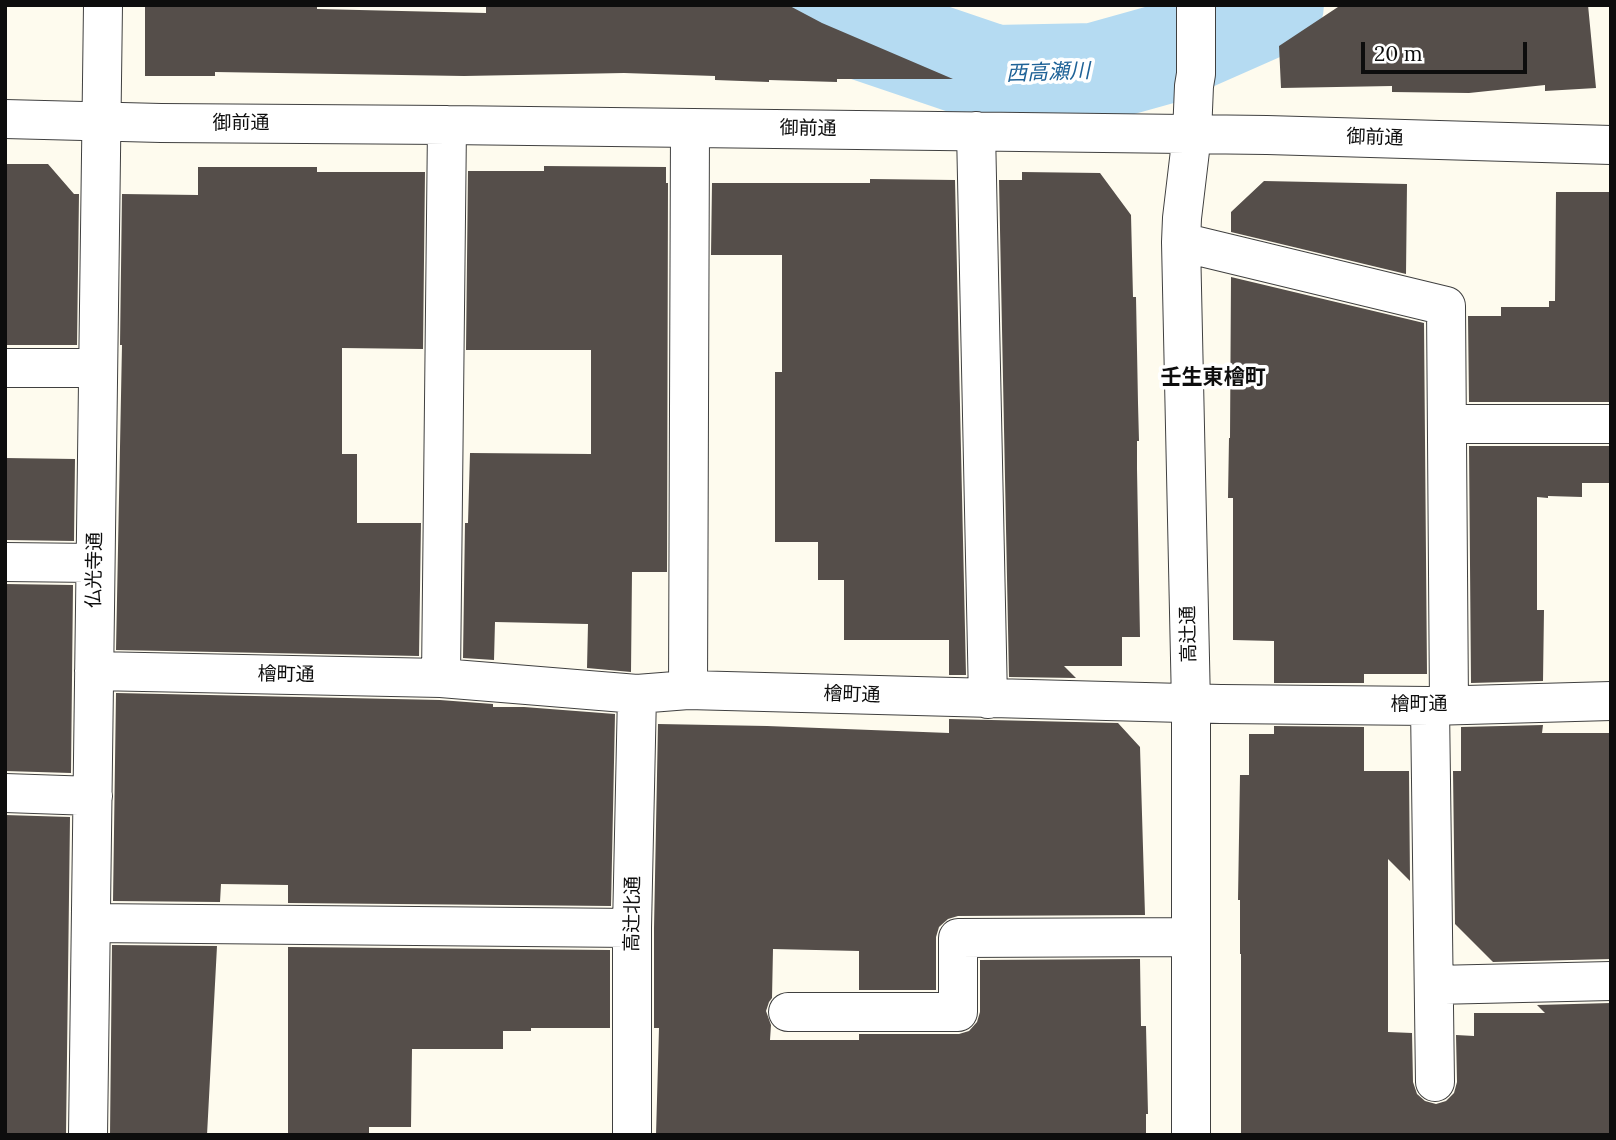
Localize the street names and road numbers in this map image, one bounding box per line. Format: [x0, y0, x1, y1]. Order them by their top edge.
street label: 御前通 [213, 113, 269, 135]
street label: 御前通 [779, 117, 837, 141]
street label: 御前通 [1346, 126, 1404, 150]
street label: 仏光寺通 [83, 532, 107, 608]
street label: 高辻通 [1177, 605, 1201, 663]
street label: 檜町通 [257, 663, 315, 687]
street label: 檜町通 [823, 683, 881, 707]
street label: 檜町通 [1391, 694, 1447, 716]
street label: 高辻北通 [621, 876, 645, 952]

